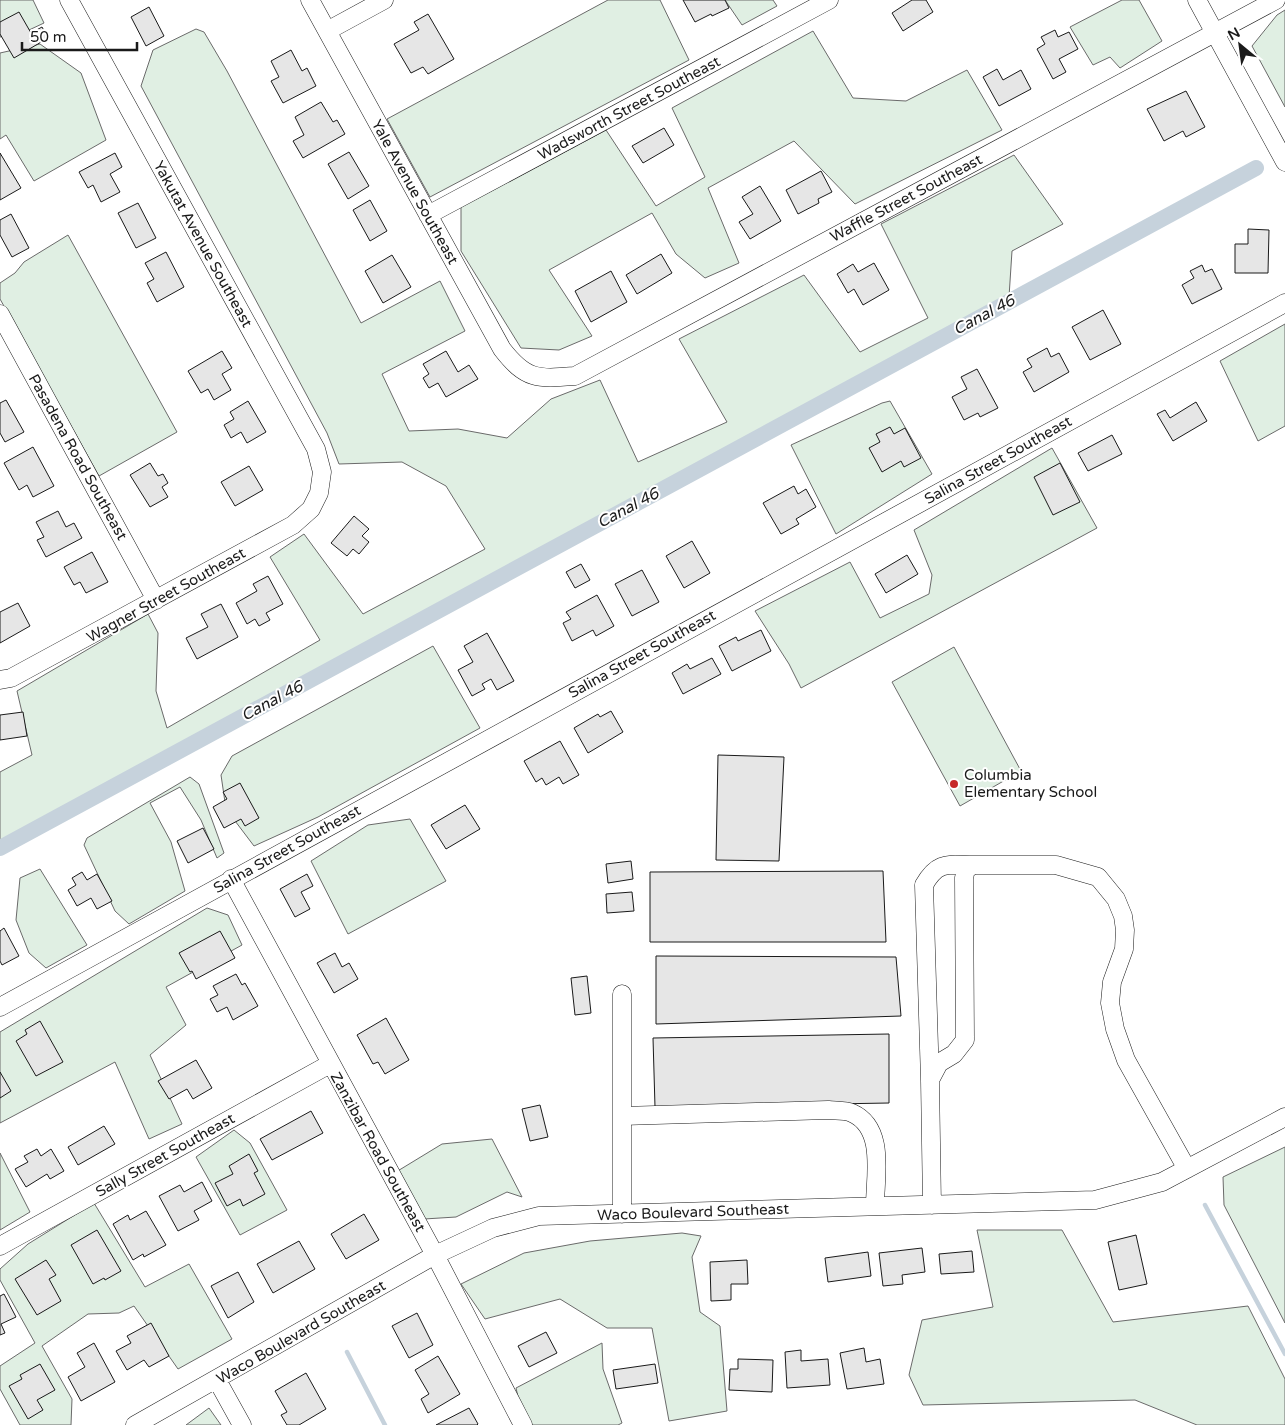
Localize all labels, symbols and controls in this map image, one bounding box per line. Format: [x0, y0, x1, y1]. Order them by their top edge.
scale bar [22, 20, 138, 52]
north arrow [1215, 20, 1265, 70]
text: N [1225, 24, 1243, 44]
text: 50 m [30, 28, 67, 46]
street label: Wadsworth Street Southeast [535, 52, 723, 164]
street label: Yale Avenue Southeast [368, 116, 462, 268]
street label: Waffle Street Southeast [827, 150, 985, 246]
street label: Yakutat Avenue Southeast [150, 158, 256, 331]
water label: Canal 46 [950, 290, 1020, 340]
street label: Pasadena Road Southeast [25, 371, 131, 543]
street label: Salina Street Southeast [921, 412, 1075, 508]
water label: Canal 46 [594, 483, 664, 533]
street label: Wagner Street Southeast [84, 544, 249, 646]
street label: Salina Street Southeast [565, 606, 719, 702]
water label: Canal 46 [238, 676, 308, 726]
place label: Columbia Elementary School [964, 766, 1097, 801]
marker: Columbia Elementary School [948, 778, 960, 790]
street label: Salina Street Southeast [210, 801, 364, 897]
street label: Zanzibar Road Southeast [327, 1069, 430, 1235]
street label: Sally Street Southeast [92, 1109, 238, 1201]
street label: Waco Boulevard Southeast [597, 1200, 790, 1224]
street label: Waco Boulevard Southeast [213, 1276, 389, 1388]

